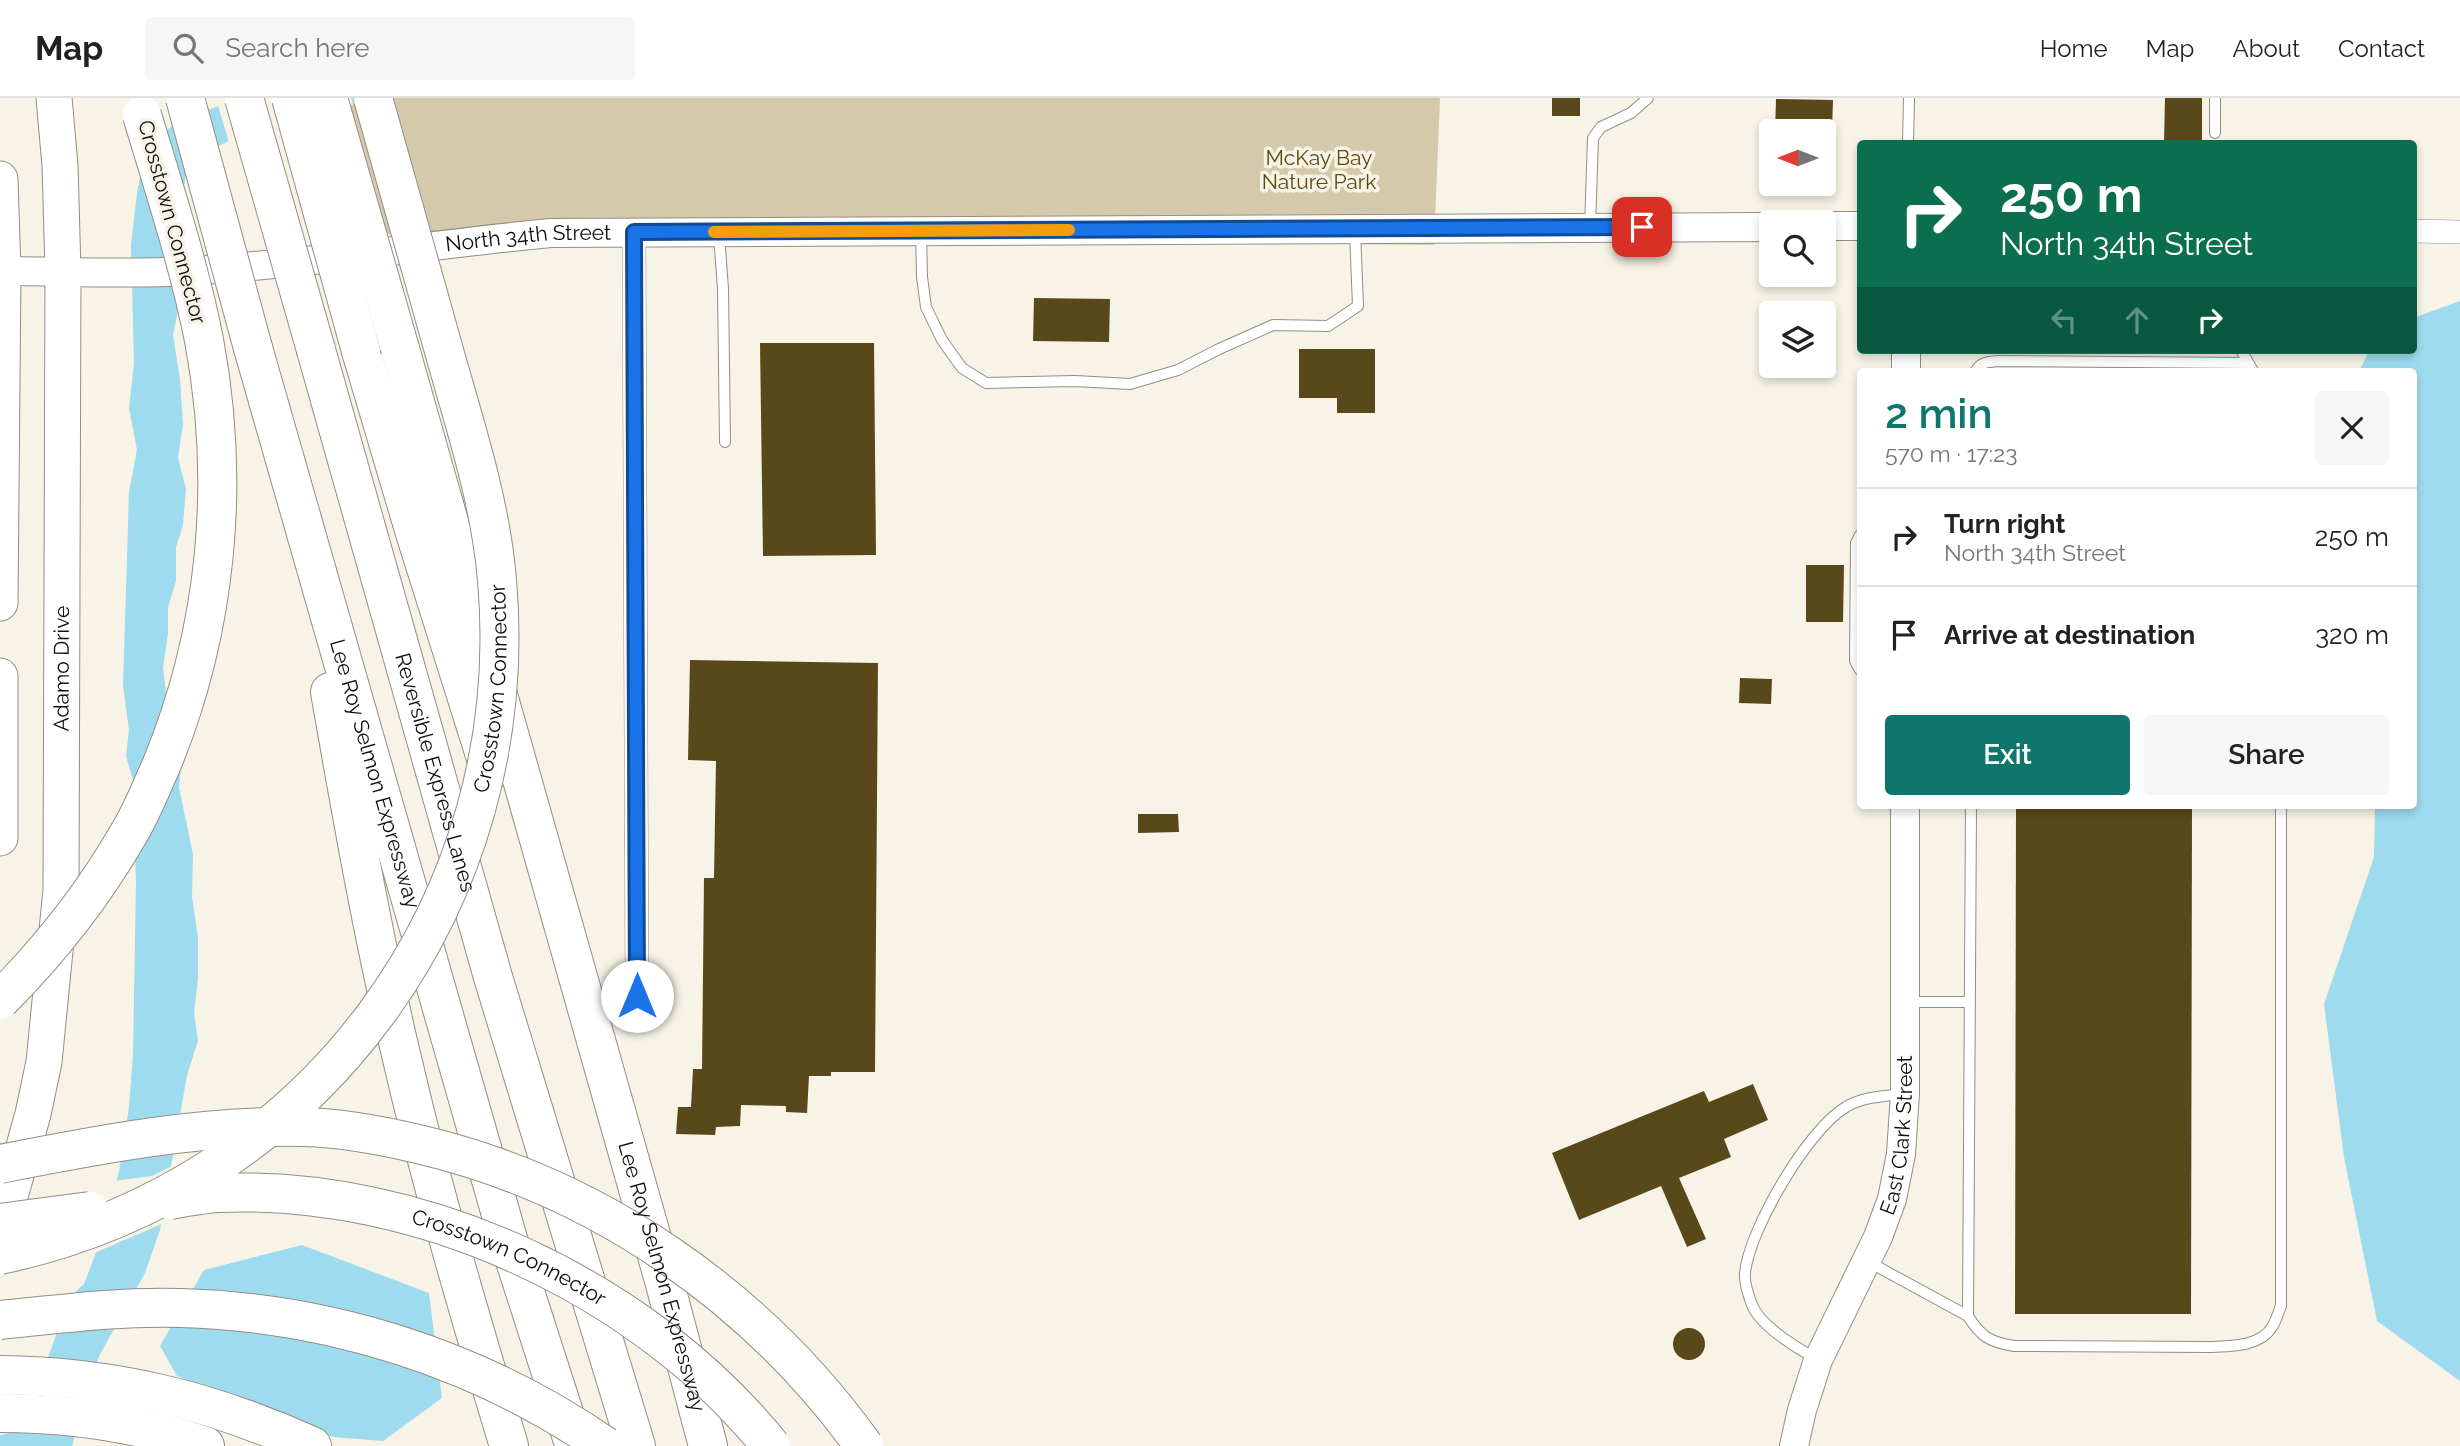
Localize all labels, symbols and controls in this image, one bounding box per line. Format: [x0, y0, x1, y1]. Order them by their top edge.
search box [145, 17, 635, 80]
text: Map [35, 29, 103, 68]
icon: search [169, 29, 207, 67]
text: Search here [225, 33, 370, 63]
text: Home [2040, 34, 2108, 63]
text: Map [2146, 34, 2194, 63]
text: About [2232, 34, 2300, 63]
text: Contact [2338, 34, 2425, 63]
street label: Crosstown Connector [133, 117, 212, 327]
north arrow [1759, 119, 1836, 196]
map controls [1759, 119, 1836, 378]
park label: McKay Bay Nature Park [1262, 145, 1376, 194]
text: 250 m [2000, 166, 2142, 223]
icon: right [1885, 168, 1976, 259]
pin [1612, 197, 1672, 257]
icon: arrive [1623, 208, 1661, 246]
button: search [1759, 210, 1836, 287]
street label: North 34th Street [444, 220, 611, 257]
text: North 34th Street [2000, 225, 2253, 262]
button: layers [1759, 301, 1836, 378]
icon: left [2045, 301, 2083, 339]
icon: ahead [2118, 301, 2156, 339]
icon: right [2191, 301, 2229, 339]
text: 2 min [1885, 389, 1993, 438]
button: close [2315, 391, 2389, 465]
text: 570 m · 17:23 [1885, 440, 2017, 467]
text: Turn right [1944, 509, 2065, 539]
icon: right [1885, 518, 1923, 556]
text: 250 m [2315, 522, 2389, 552]
text: North 34th Street [1944, 539, 2126, 566]
street label: Crosstown Connector [468, 583, 512, 795]
street label: Adamo Drive [49, 606, 74, 731]
icon: arrive [1885, 616, 1923, 654]
text: Arrive at destination [1944, 620, 2195, 650]
text: 320 m [2315, 620, 2389, 650]
street label: Lee Roy Selmon Expressway [325, 636, 426, 911]
street label: Reversible Express Lanes [390, 650, 481, 895]
button: Exit [1885, 715, 2130, 795]
button: Share [2144, 715, 2389, 795]
position arrow [600, 959, 674, 1033]
street label: East Clark Street [1874, 1056, 1917, 1218]
street label: Lee Roy Selmon Expressway [613, 1139, 711, 1414]
street label: Crosstown Connector [409, 1204, 611, 1311]

